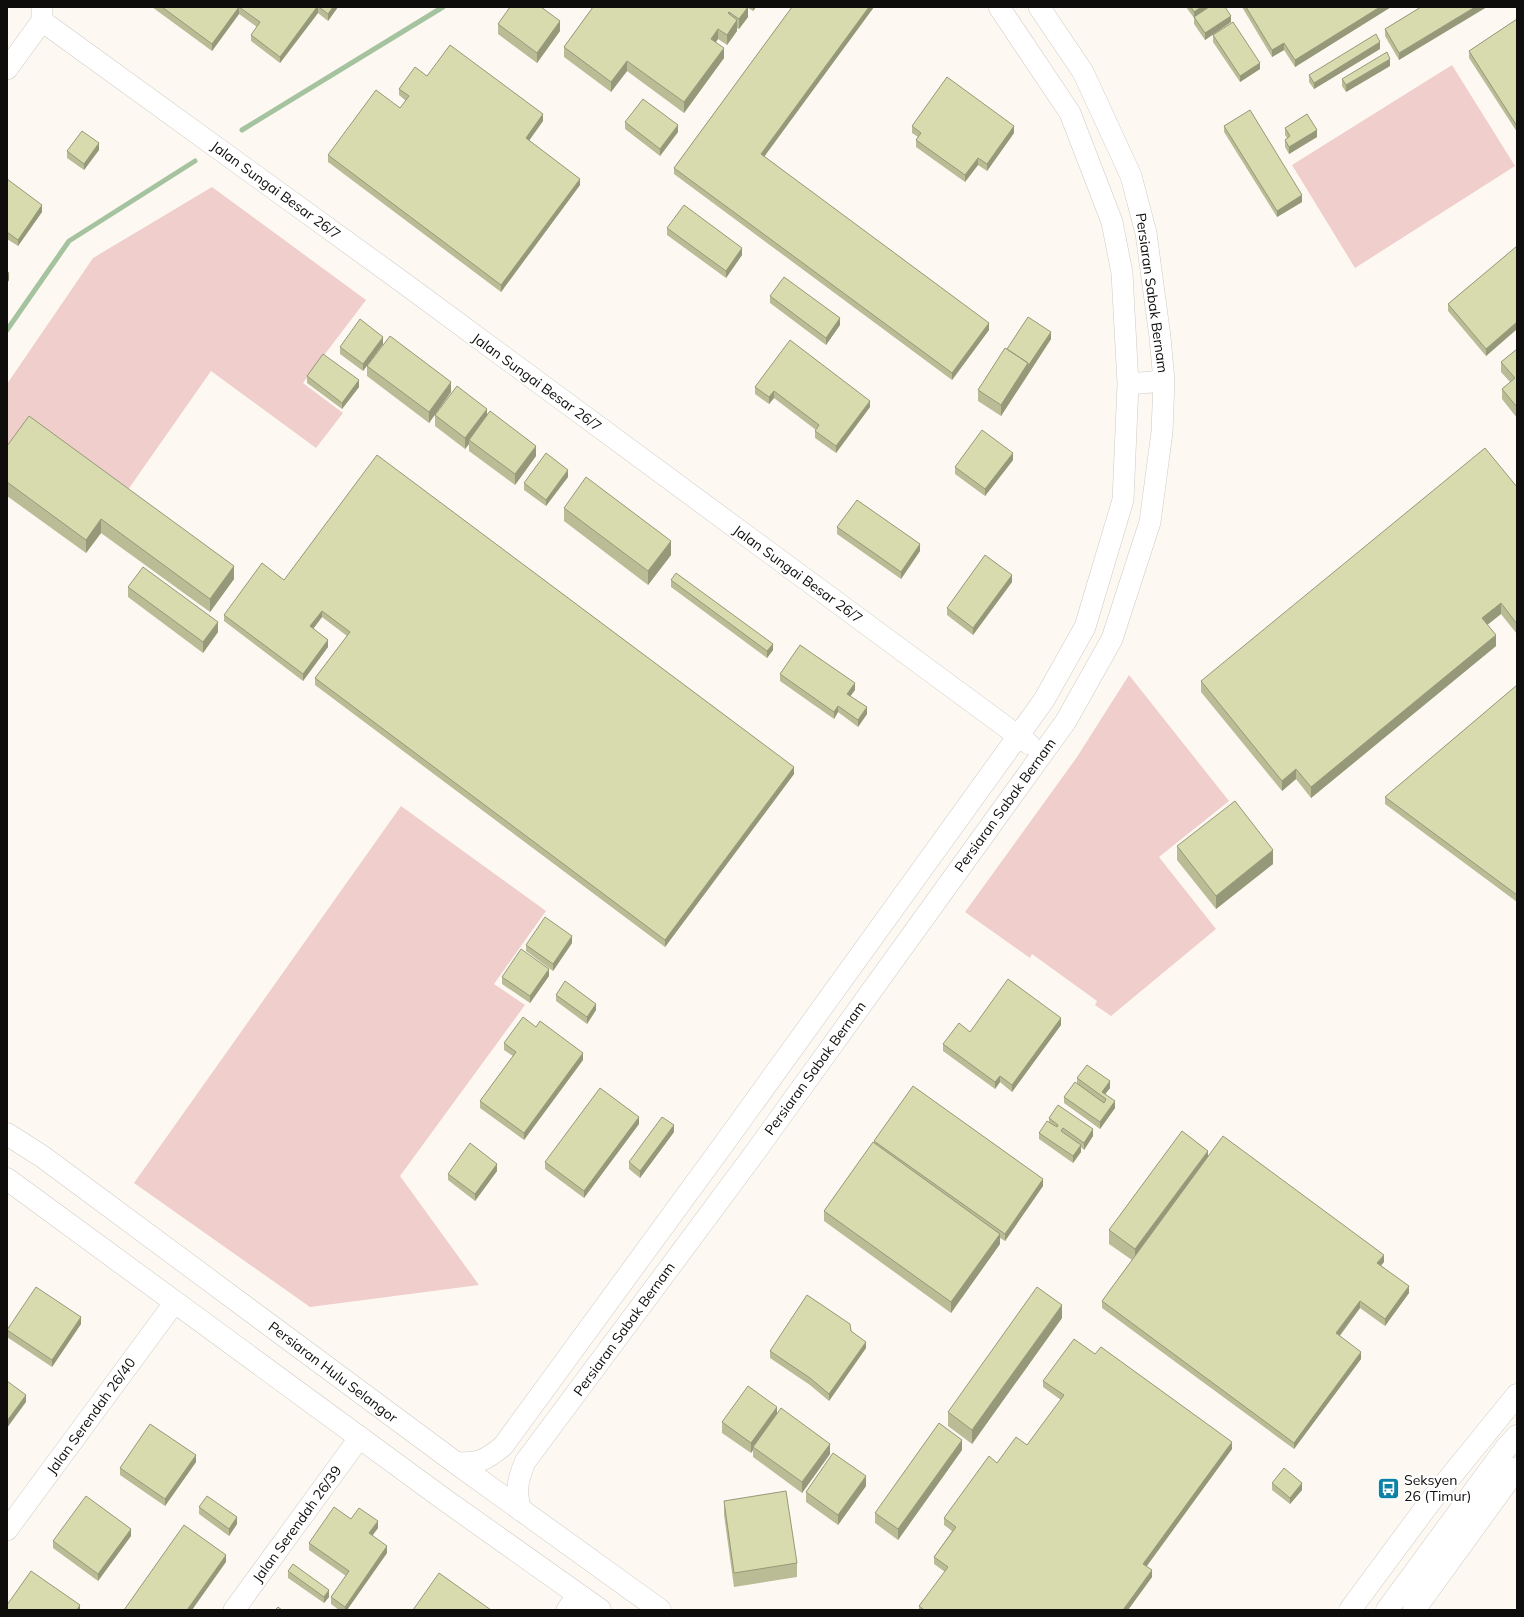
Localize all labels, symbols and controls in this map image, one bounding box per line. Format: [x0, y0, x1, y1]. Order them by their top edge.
street label: Jalan Sungai Besar 26/7 [208, 137, 344, 243]
street label: Persiaran Sabak Bernam [1132, 212, 1172, 374]
street label: Jalan Sungai Besar 26/7 [469, 329, 605, 435]
street label: Jalan Sungai Besar 26/7 [730, 521, 866, 627]
street label: Persiaran Sabak Bernam [950, 734, 1060, 876]
street label: Persiaran Sabak Bernam [760, 997, 870, 1139]
street label: Persiaran Sabak Bernam [569, 1258, 679, 1400]
street label: Persiaran Hulu Selangor [265, 1318, 402, 1427]
street label: Jalan Serendah 26/40 [43, 1354, 139, 1478]
street label: Jalan Serendah 26/39 [249, 1462, 345, 1586]
place label: Seksyen 26 (Timur) [1404, 1471, 1471, 1505]
bus stop icon: Seksyen 26 (Timur) [1376, 1475, 1402, 1501]

